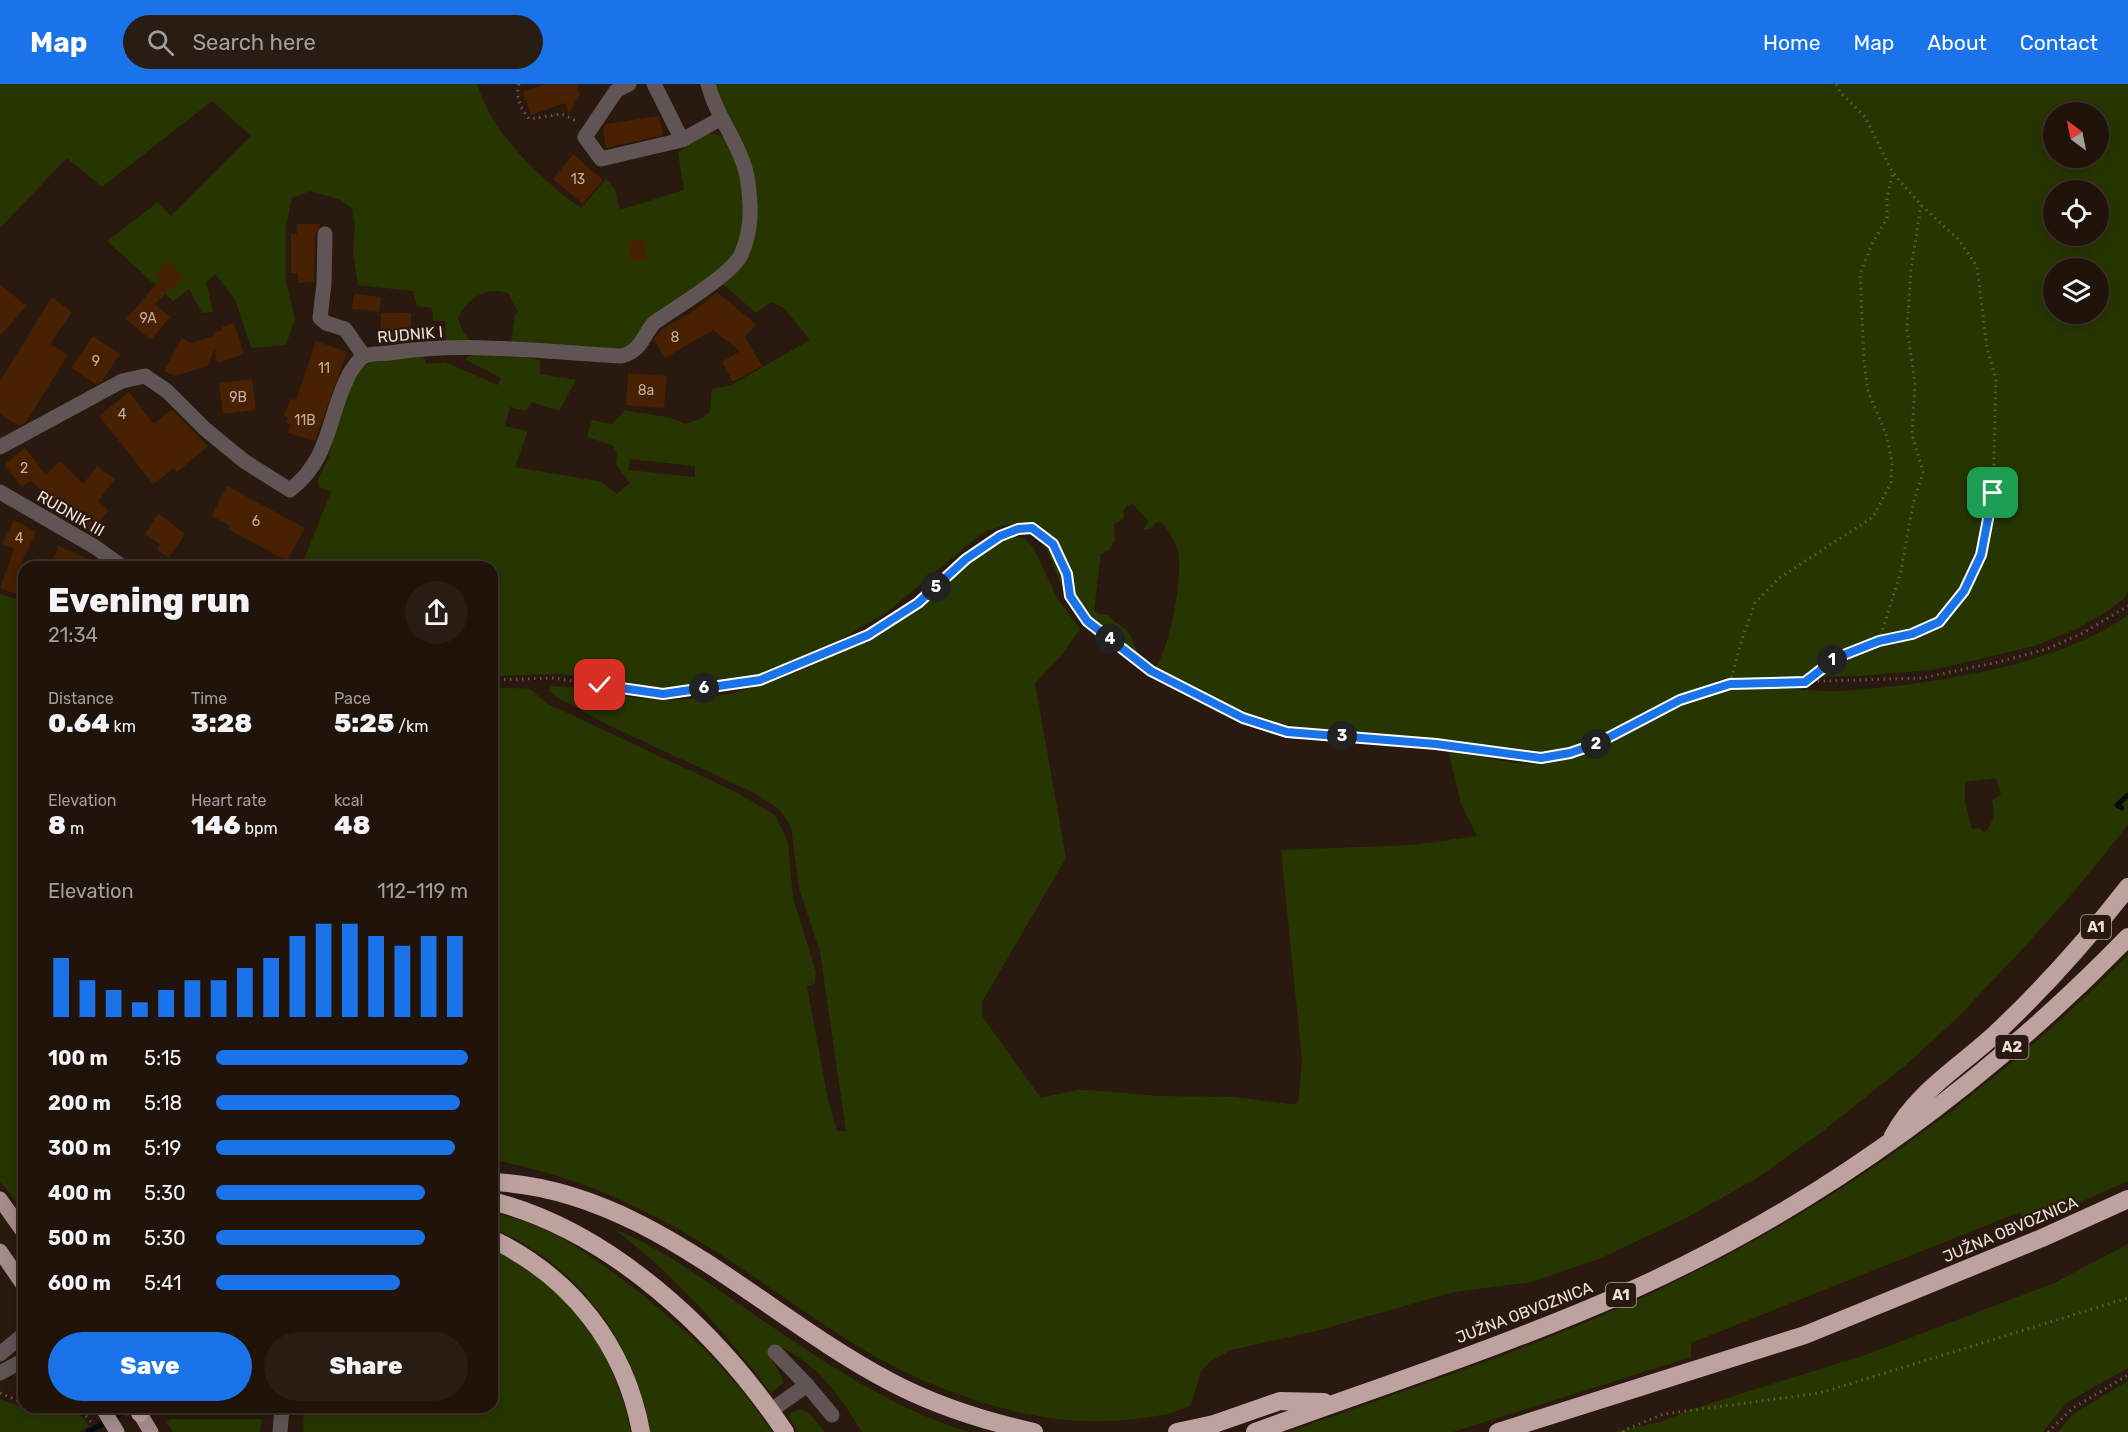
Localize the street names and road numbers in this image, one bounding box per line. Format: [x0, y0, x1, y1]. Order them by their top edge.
street label: RUDNIK I [376, 322, 444, 347]
street label: RUDNIK III [34, 487, 108, 540]
road number: A1 [2081, 915, 2111, 939]
road number: A2 [1996, 1035, 2028, 1059]
street label: JUŽNA OBVOZNICA [1940, 1192, 2081, 1266]
street label: JUŽNA OBVOZNICA [1453, 1278, 1595, 1347]
road number: A1 [1606, 1283, 1636, 1307]

